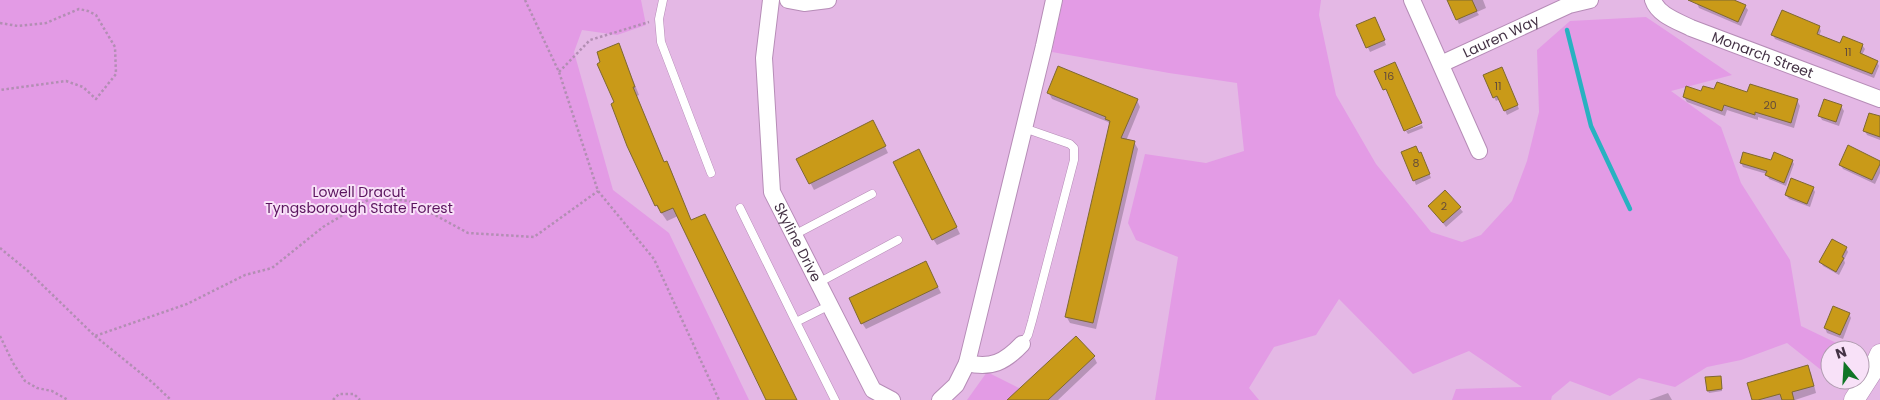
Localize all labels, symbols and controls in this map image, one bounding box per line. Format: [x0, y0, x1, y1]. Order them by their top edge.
street label: Lauren Way [1459, 10, 1543, 63]
street label: Monarch Street [1709, 27, 1816, 83]
house number: 11 [1844, 44, 1852, 60]
house number: 16 [1384, 68, 1394, 84]
house number: 11 [1494, 78, 1502, 94]
house number: 20 [1763, 97, 1777, 113]
house number: 8 [1413, 155, 1420, 171]
park label: Lowell Dracut Tyngsborough State Forest [265, 182, 453, 218]
house number: 2 [1441, 198, 1447, 214]
street label: Skyline Drive [769, 199, 826, 286]
north arrow [1820, 340, 1870, 390]
text: N [1833, 341, 1849, 364]

